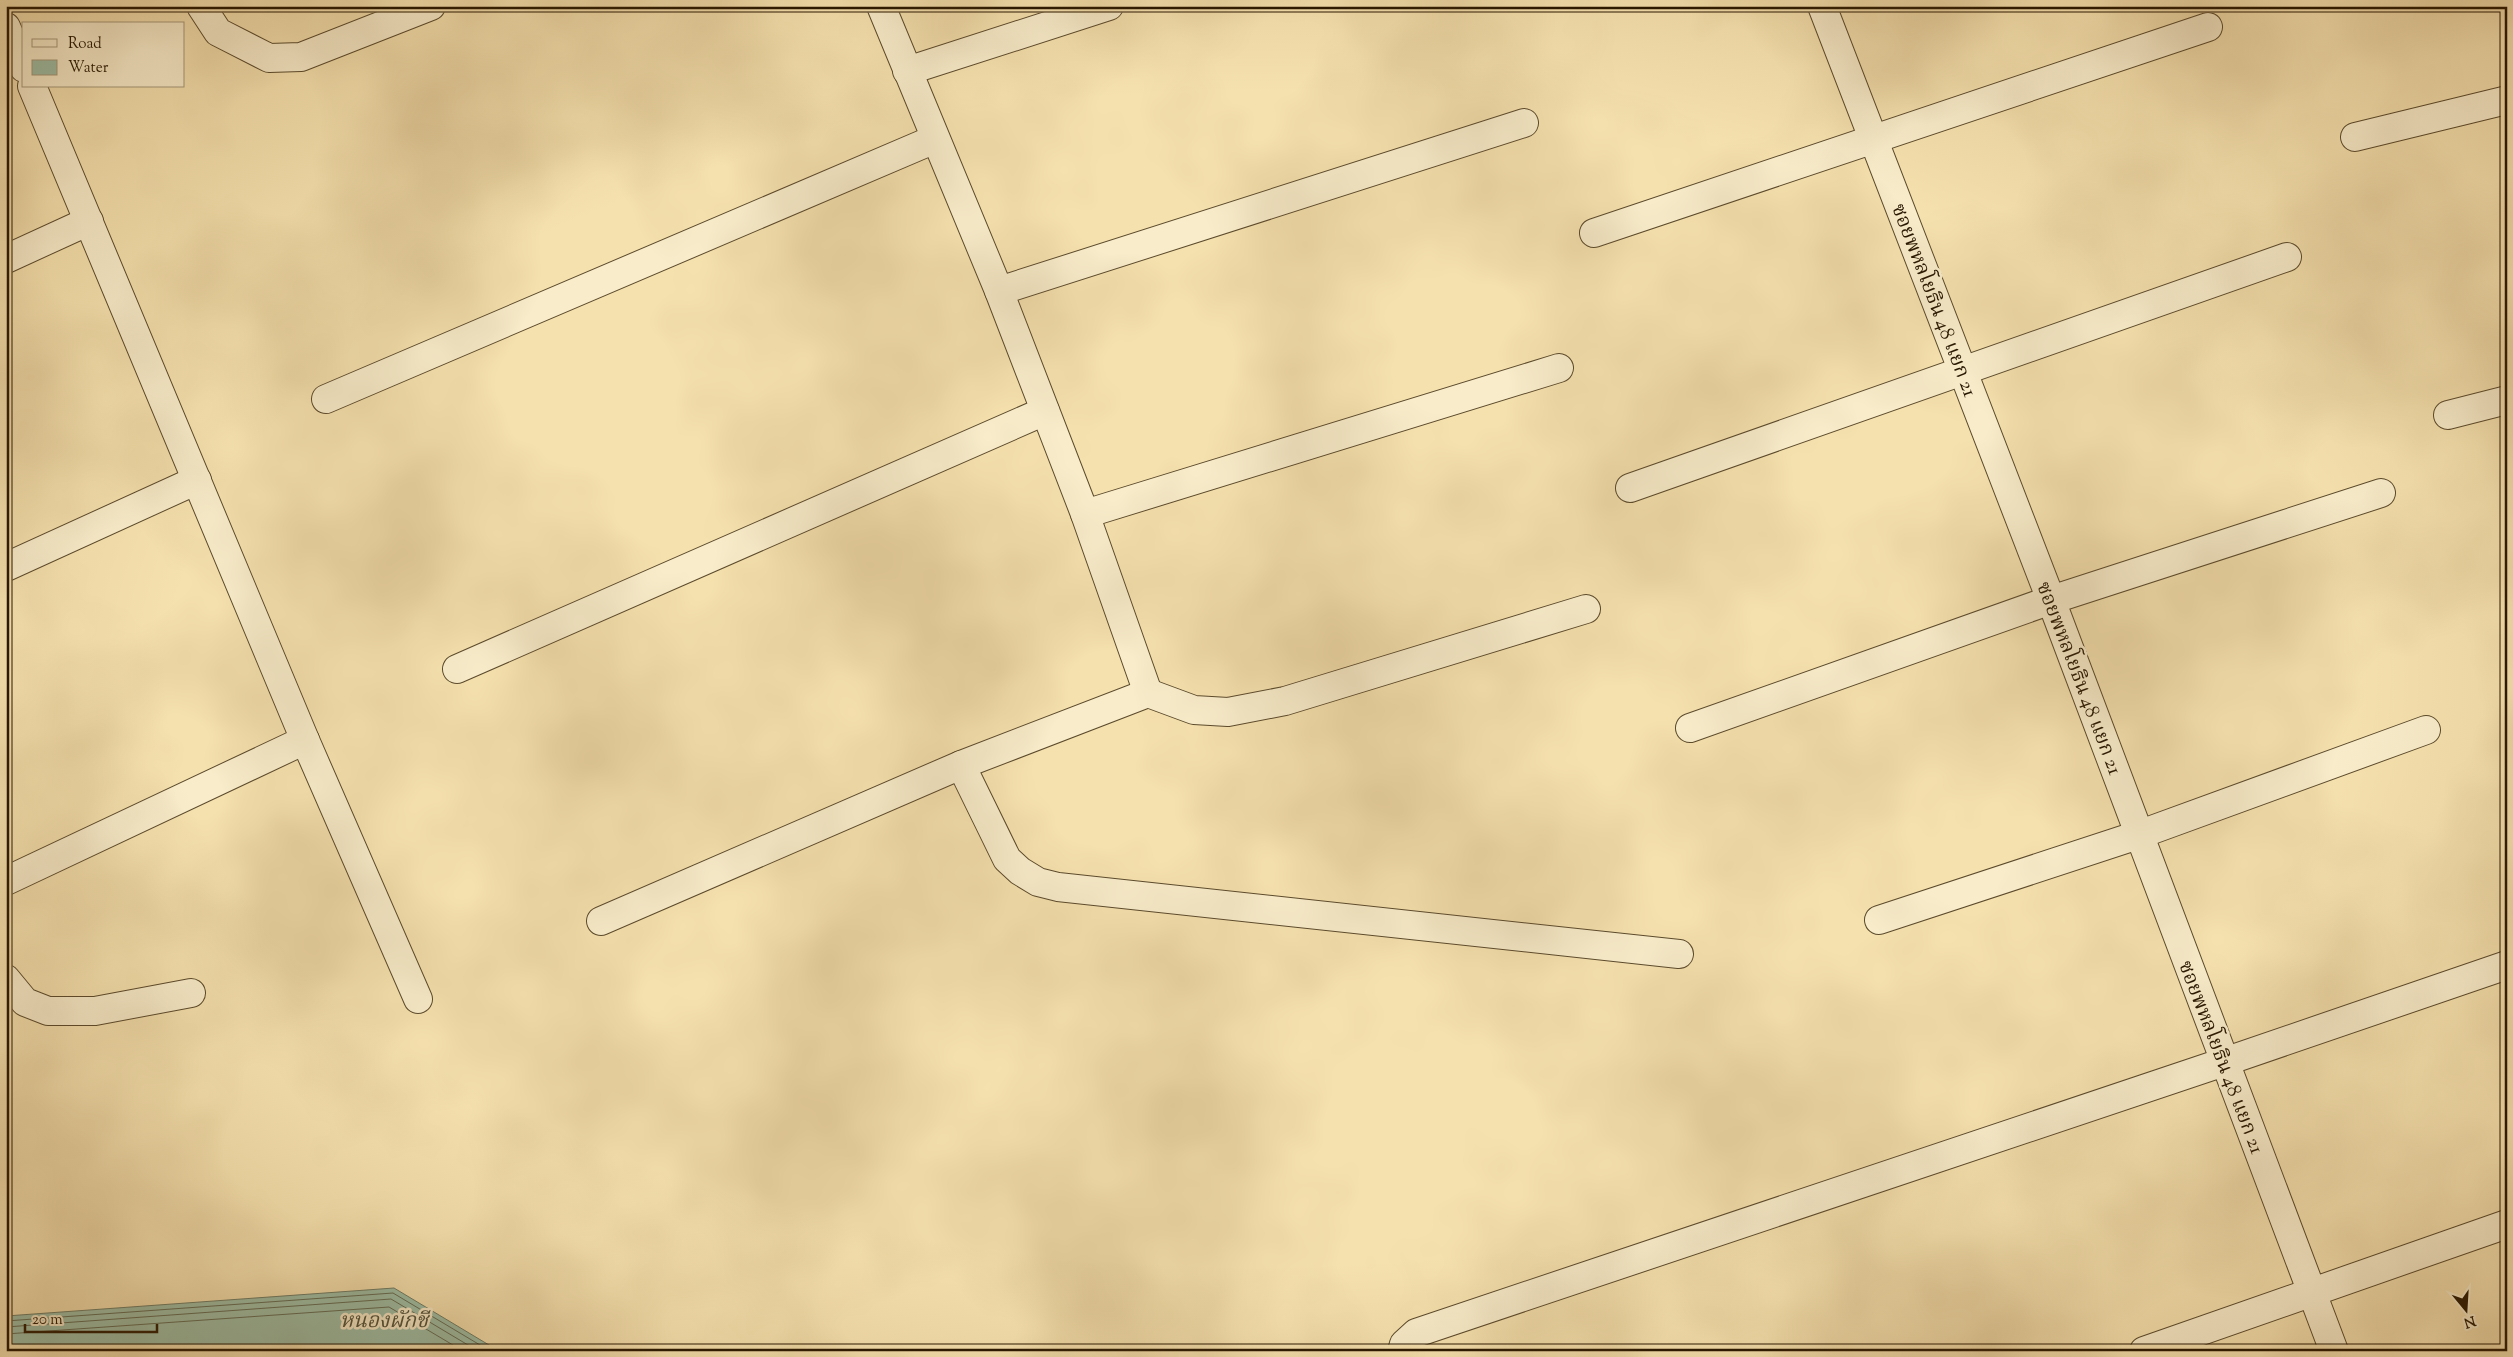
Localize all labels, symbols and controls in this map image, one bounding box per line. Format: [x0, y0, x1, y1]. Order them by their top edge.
legend [22, 22, 185, 88]
text: Road [68, 34, 102, 55]
text: Water [68, 58, 109, 79]
street label: ซอยพหลโยธิน 48 แยก 21 [1882, 199, 1985, 402]
street label: ซอยพหลโยธิน 48 แยก 21 [2027, 577, 2130, 780]
street label: ซอยพหลโยธิน 48 แยก 21 [2169, 956, 2272, 1159]
north arrow [2440, 1284, 2490, 1334]
scale bar [25, 1302, 158, 1334]
water label: หนองผักชี [340, 1307, 431, 1337]
text: N [2461, 1309, 2478, 1332]
text: 20 m [32, 1310, 63, 1331]

